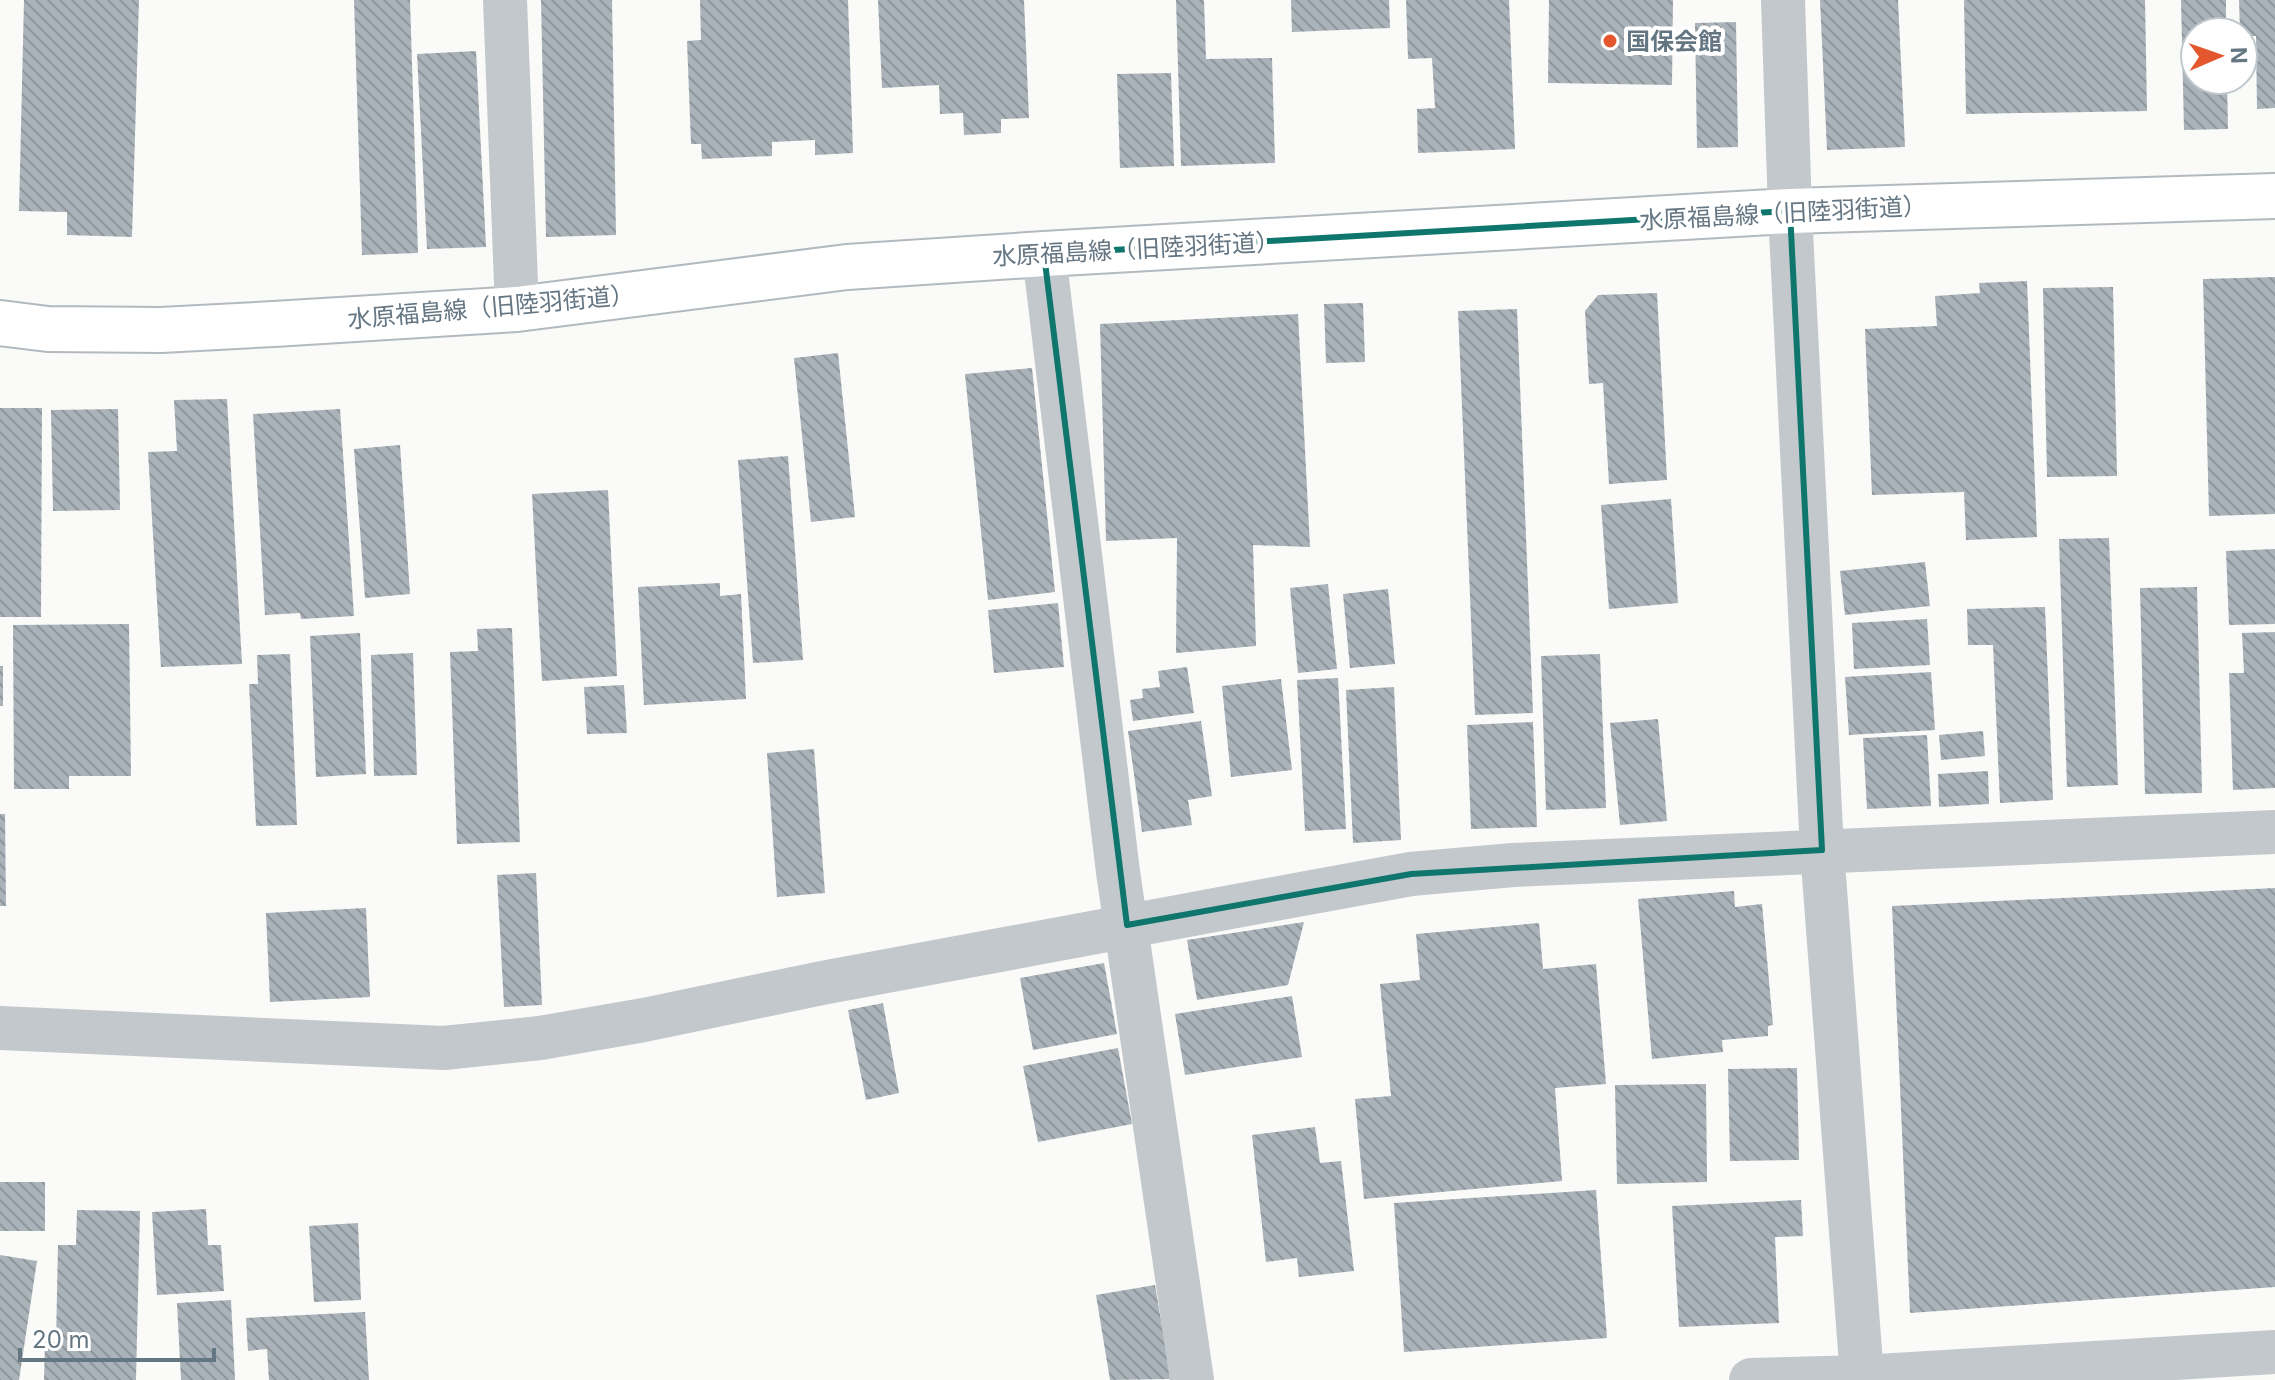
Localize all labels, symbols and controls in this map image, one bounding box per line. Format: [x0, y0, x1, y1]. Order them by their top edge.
north arrow [2179, 16, 2259, 96]
place label: 国保会館 [1626, 27, 1722, 56]
marker: 国保会館 [1601, 32, 1619, 50]
text: N [2226, 46, 2252, 64]
street label: 水原福島線（旧陸羽街道） [1638, 191, 1928, 235]
street label: 水原福島線（旧陸羽街道） [991, 227, 1281, 271]
street label: 水原福島線（旧陸羽街道） [346, 280, 636, 334]
scale bar [20, 1312, 214, 1362]
text: 20 m [32, 1325, 90, 1354]

